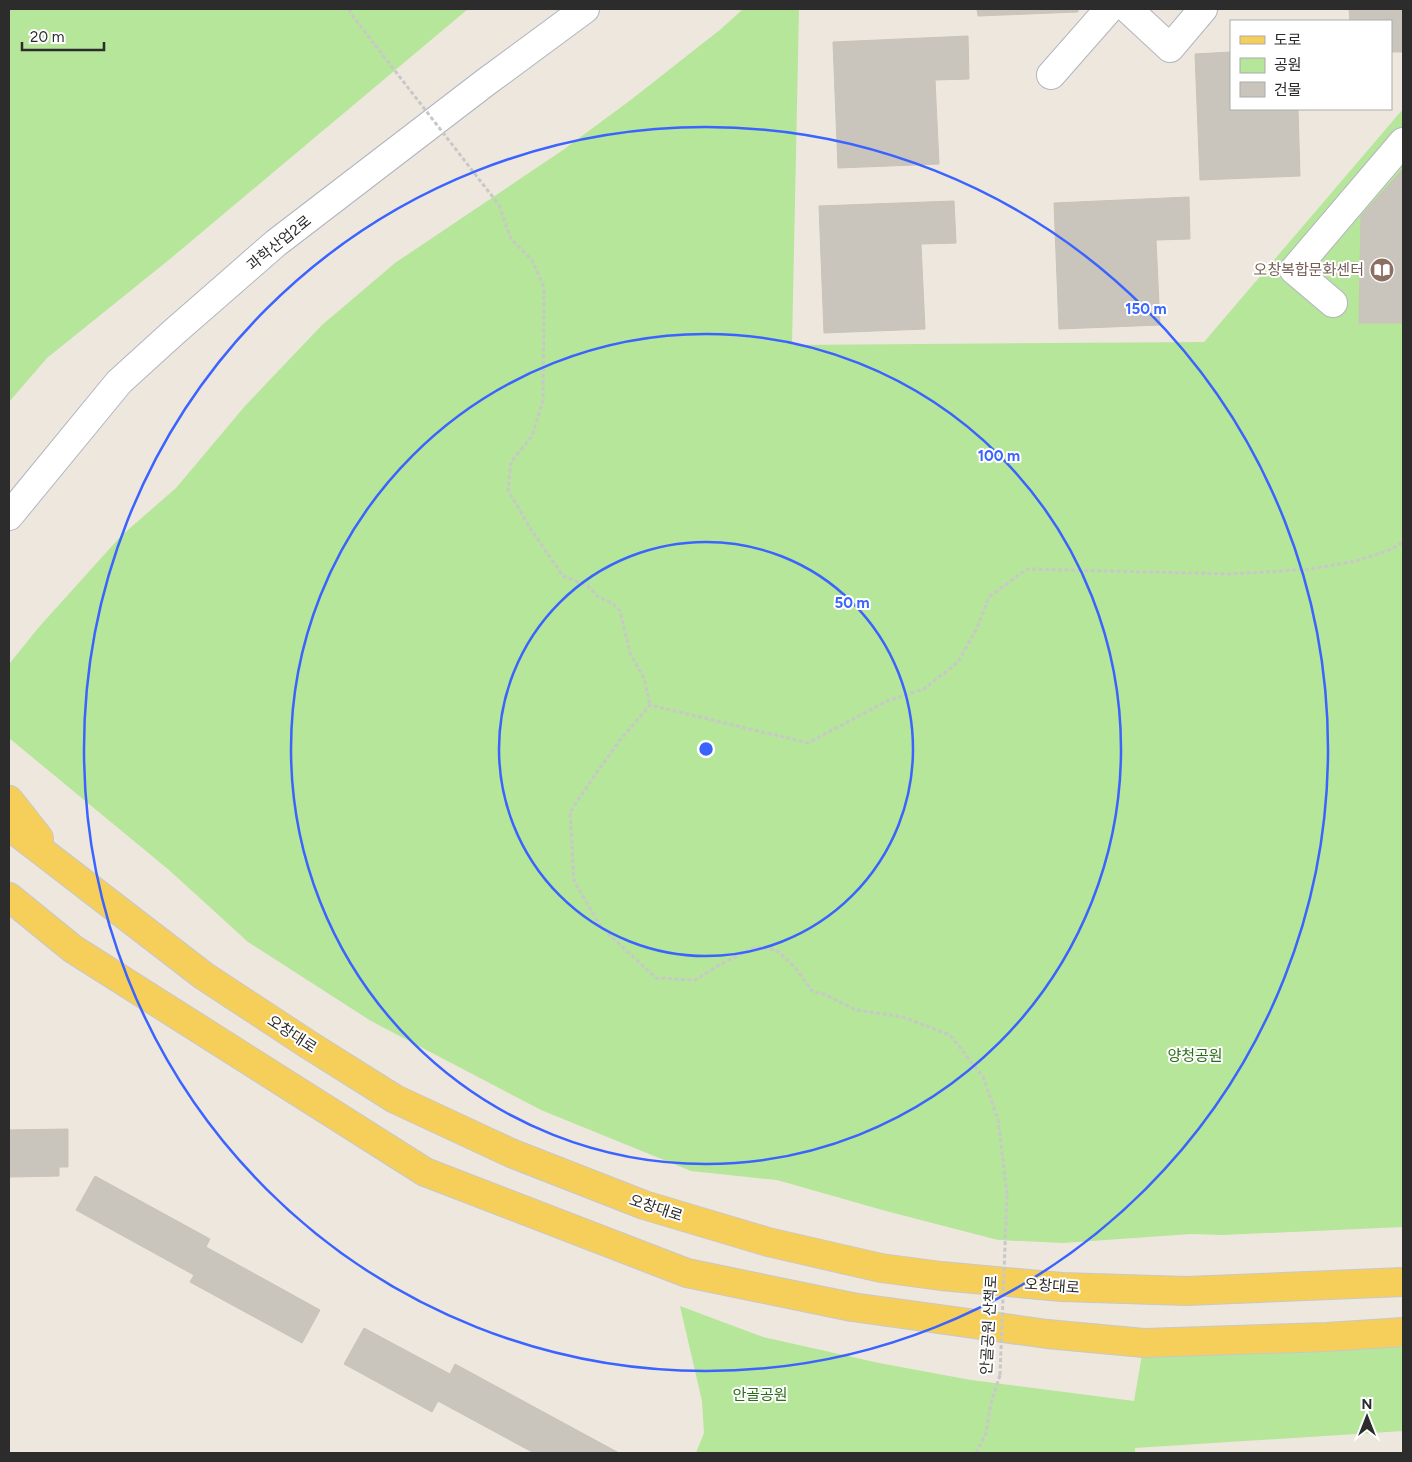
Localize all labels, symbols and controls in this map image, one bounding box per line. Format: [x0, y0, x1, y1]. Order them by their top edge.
scale bar [22, 20, 105, 52]
legend [1230, 20, 1392, 110]
text: 20 m [30, 28, 64, 46]
text: 도로 [1274, 31, 1302, 49]
text: 공원 [1274, 56, 1302, 74]
text: 건물 [1274, 81, 1302, 99]
street label: 과학산업2로 [243, 212, 315, 274]
library icon: 오창복합문화센터 [1369, 257, 1395, 283]
place label: 오창복합문화센터 [1254, 261, 1364, 279]
text: 150 m [1125, 300, 1167, 318]
text: 100 m [978, 447, 1020, 465]
text: 50 m [834, 594, 870, 612]
centre of rings [697, 740, 715, 758]
street label: 오창대로 [264, 1011, 320, 1057]
park label: 양청공원 [1167, 1047, 1223, 1065]
street label: 오창대로 [627, 1191, 685, 1225]
street label: 안골공원 산책로 [977, 1274, 1001, 1376]
street label: 오창대로 [1024, 1275, 1080, 1297]
park label: 안골공원 [732, 1386, 788, 1404]
north arrow [1342, 1392, 1392, 1442]
text: N [1362, 1396, 1372, 1413]

